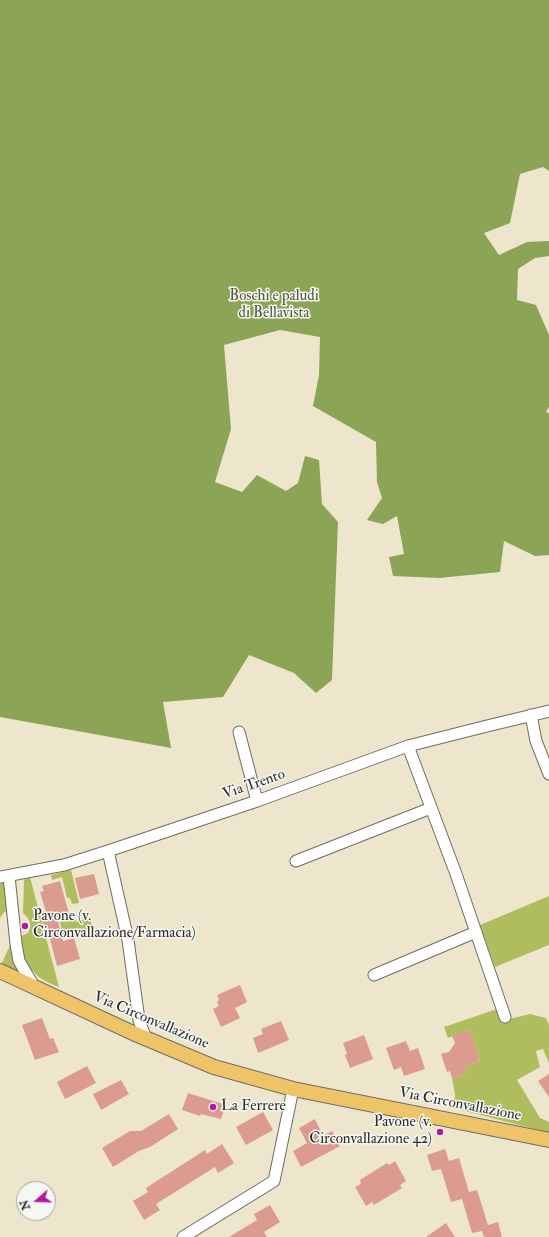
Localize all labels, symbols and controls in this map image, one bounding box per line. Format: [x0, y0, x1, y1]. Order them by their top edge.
park label: Boschi e paludi di Bellavista [229, 288, 319, 323]
street label: Via Trento [220, 766, 288, 804]
place label: Pavone (v. Circonvallazione/Farmacia) [33, 908, 196, 943]
marker: Pavone (v. Circonvallazione/Farmacia) [20, 921, 30, 931]
street label: Via Circonvallazione [90, 989, 212, 1053]
street label: Via Circonvallazione [397, 1084, 523, 1126]
place label: La Ferrere [221, 1098, 286, 1116]
marker: La Ferrere [208, 1102, 218, 1112]
place label: Pavone (v. Circonvallazione 42) [309, 1114, 432, 1149]
marker: Pavone (v. Circonvallazione 42) [435, 1127, 445, 1137]
north arrow [16, 1181, 56, 1221]
text: N [17, 1198, 33, 1212]

